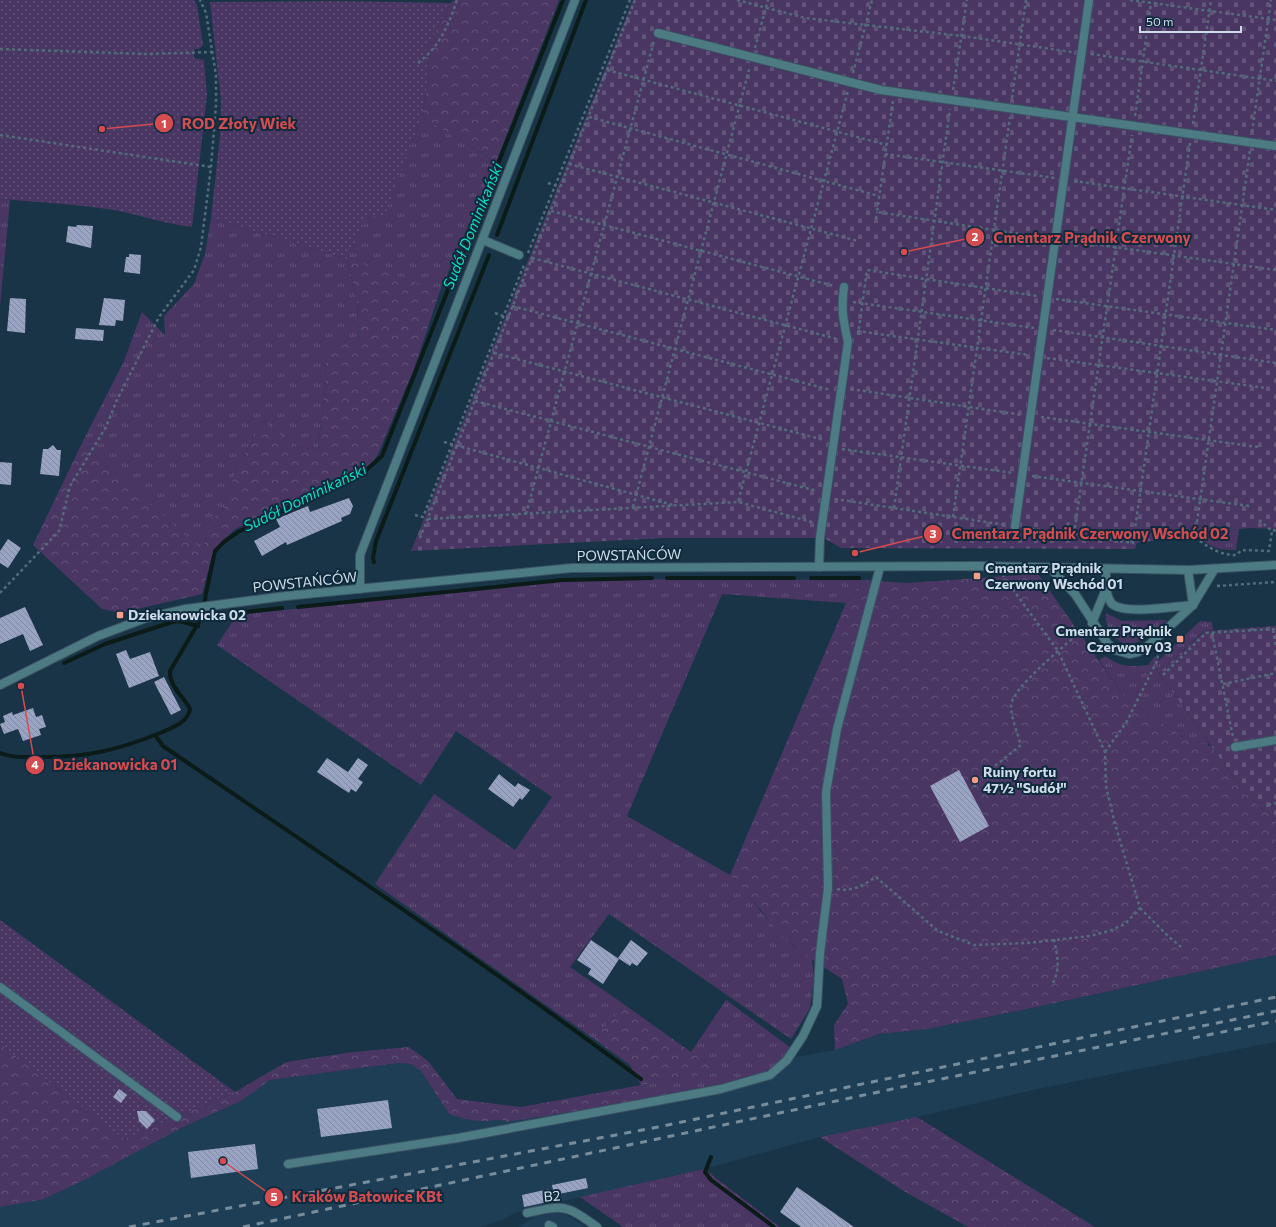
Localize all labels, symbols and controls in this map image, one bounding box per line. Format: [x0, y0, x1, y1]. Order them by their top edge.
scale bar [1140, 8, 1241, 34]
text: 50 m [1146, 14, 1174, 28]
callout: ROD Złoty Wiek [154, 110, 304, 137]
text: ROD Złoty Wiek [182, 114, 297, 132]
text: 1 [161, 116, 167, 130]
water label: Sudół Dominikański [438, 159, 506, 292]
callout: Cmentarz Prądnik Czerwony [965, 224, 1199, 251]
text: Cmentarz Prądnik Czerwony [993, 228, 1192, 246]
text: 2 [972, 229, 979, 243]
water label: Sudół Dominikański [240, 459, 370, 535]
callout: Cmentarz Prądnik Czerwony Wschód 02 [923, 520, 1236, 547]
text: Cmentarz Prądnik Czerwony Wschód 02 [951, 524, 1229, 542]
text: 3 [930, 526, 937, 540]
street label: POWSTAŃCÓW [576, 545, 682, 564]
place label: Cmentarz Prądnik Czerwony Wschód 01 [985, 559, 1123, 592]
street label: POWSTAŃCÓW [252, 568, 358, 595]
marker: Cmentarz Prądnik Czerwony Wschód 01 [972, 571, 982, 581]
place label: Dziekanowicka 02 [128, 606, 246, 623]
marker: Dziekanowicka 02 [115, 610, 125, 620]
place label: Cmentarz Prądnik Czerwony 03 [1055, 622, 1172, 655]
marker: Cmentarz Prądnik Czerwony 03 [1175, 634, 1185, 644]
callout: Dziekanowicka 01 [25, 752, 185, 779]
text: Dziekanowicka 01 [53, 755, 177, 773]
text: 4 [31, 757, 39, 771]
place label: Ruiny fortu 47½ "Sudół" [983, 763, 1067, 796]
marker: Ruiny fortu 47½ "Sudół" [970, 775, 980, 785]
callout: Kraków Batowice KBt [264, 1183, 451, 1210]
street label: B2 [543, 1186, 561, 1205]
text: Kraków Batowice KBt [292, 1187, 442, 1205]
text: 5 [271, 1189, 278, 1203]

